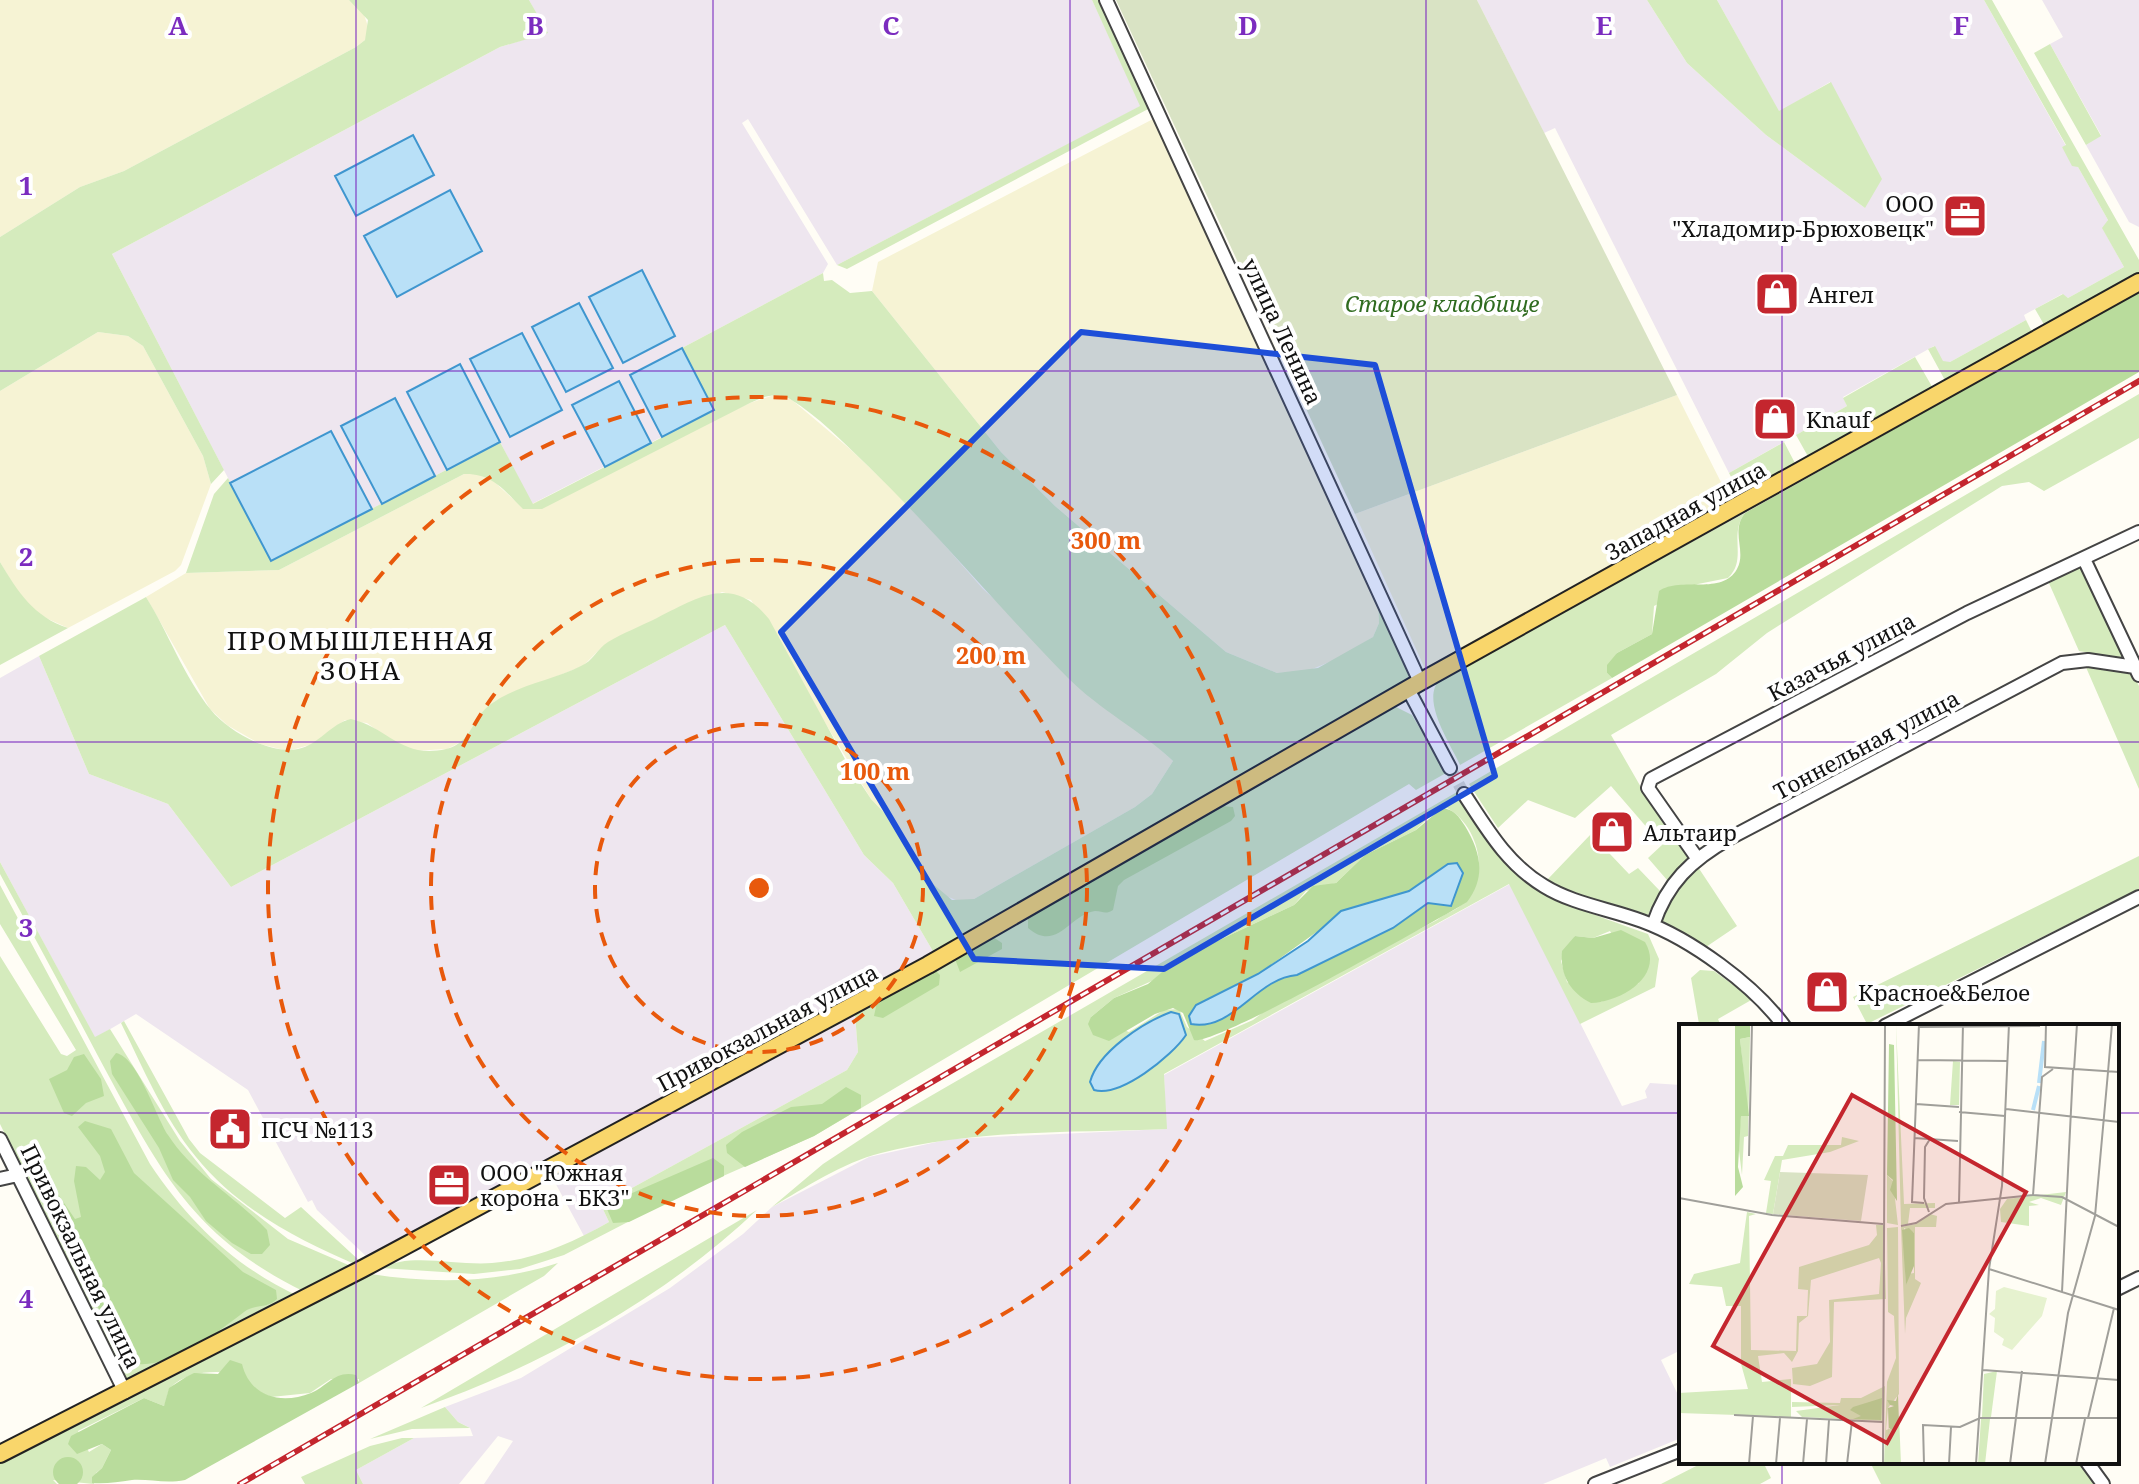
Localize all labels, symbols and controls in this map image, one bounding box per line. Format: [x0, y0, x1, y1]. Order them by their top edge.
text: A [168, 7, 188, 43]
text: B [526, 7, 544, 43]
text: C [882, 7, 900, 43]
text: D [1238, 7, 1258, 43]
text: E [1596, 7, 1613, 43]
text: F [1953, 7, 1969, 43]
text: 1 [19, 167, 33, 203]
place label: ООО "Хладомир-Брюховецк" [1672, 188, 1934, 243]
office icon: ООО "Хладомир-Брюховецк" [1941, 192, 1989, 240]
street label: улица Ленина [1236, 253, 1330, 409]
shop icon: Ангел [1753, 270, 1801, 318]
place label: Ангел [1808, 279, 1874, 309]
park label: Старое кладбище [1345, 288, 1539, 318]
shop icon: Knauf [1751, 395, 1799, 443]
place label: Knauf [1806, 404, 1872, 434]
street label: Западная улица [1599, 453, 1771, 567]
text: 300 m [1071, 523, 1142, 556]
text: 2 [19, 538, 33, 574]
street label: Казачья улица [1762, 605, 1920, 707]
district label: ПРОМЫШЛЕННАЯ ЗОНА [227, 622, 495, 688]
text: 200 m [956, 638, 1027, 671]
street label: Тоннельная улица [1768, 682, 1964, 806]
text: 100 m [840, 754, 911, 787]
shop icon: Альтаир [1588, 808, 1636, 856]
place label: Альтаир [1643, 817, 1737, 847]
centre of rings [745, 874, 773, 902]
text: 3 [19, 909, 33, 945]
street label: Привокзальная улица [651, 956, 883, 1098]
shop icon: Красное&Белое [1803, 968, 1851, 1016]
place label: Красное&Белое [1858, 977, 2030, 1007]
inset map [1679, 1024, 2119, 1464]
public building icon: ПСЧ №113 [206, 1105, 254, 1153]
place label: ПСЧ №113 [261, 1114, 374, 1144]
street label: Привокзальная улица [15, 1139, 149, 1373]
place label: ООО "Южная корона - БКЗ" [480, 1157, 629, 1212]
office icon: ООО "Южная корона - БКЗ" [425, 1161, 473, 1209]
text: 4 [19, 1280, 34, 1316]

